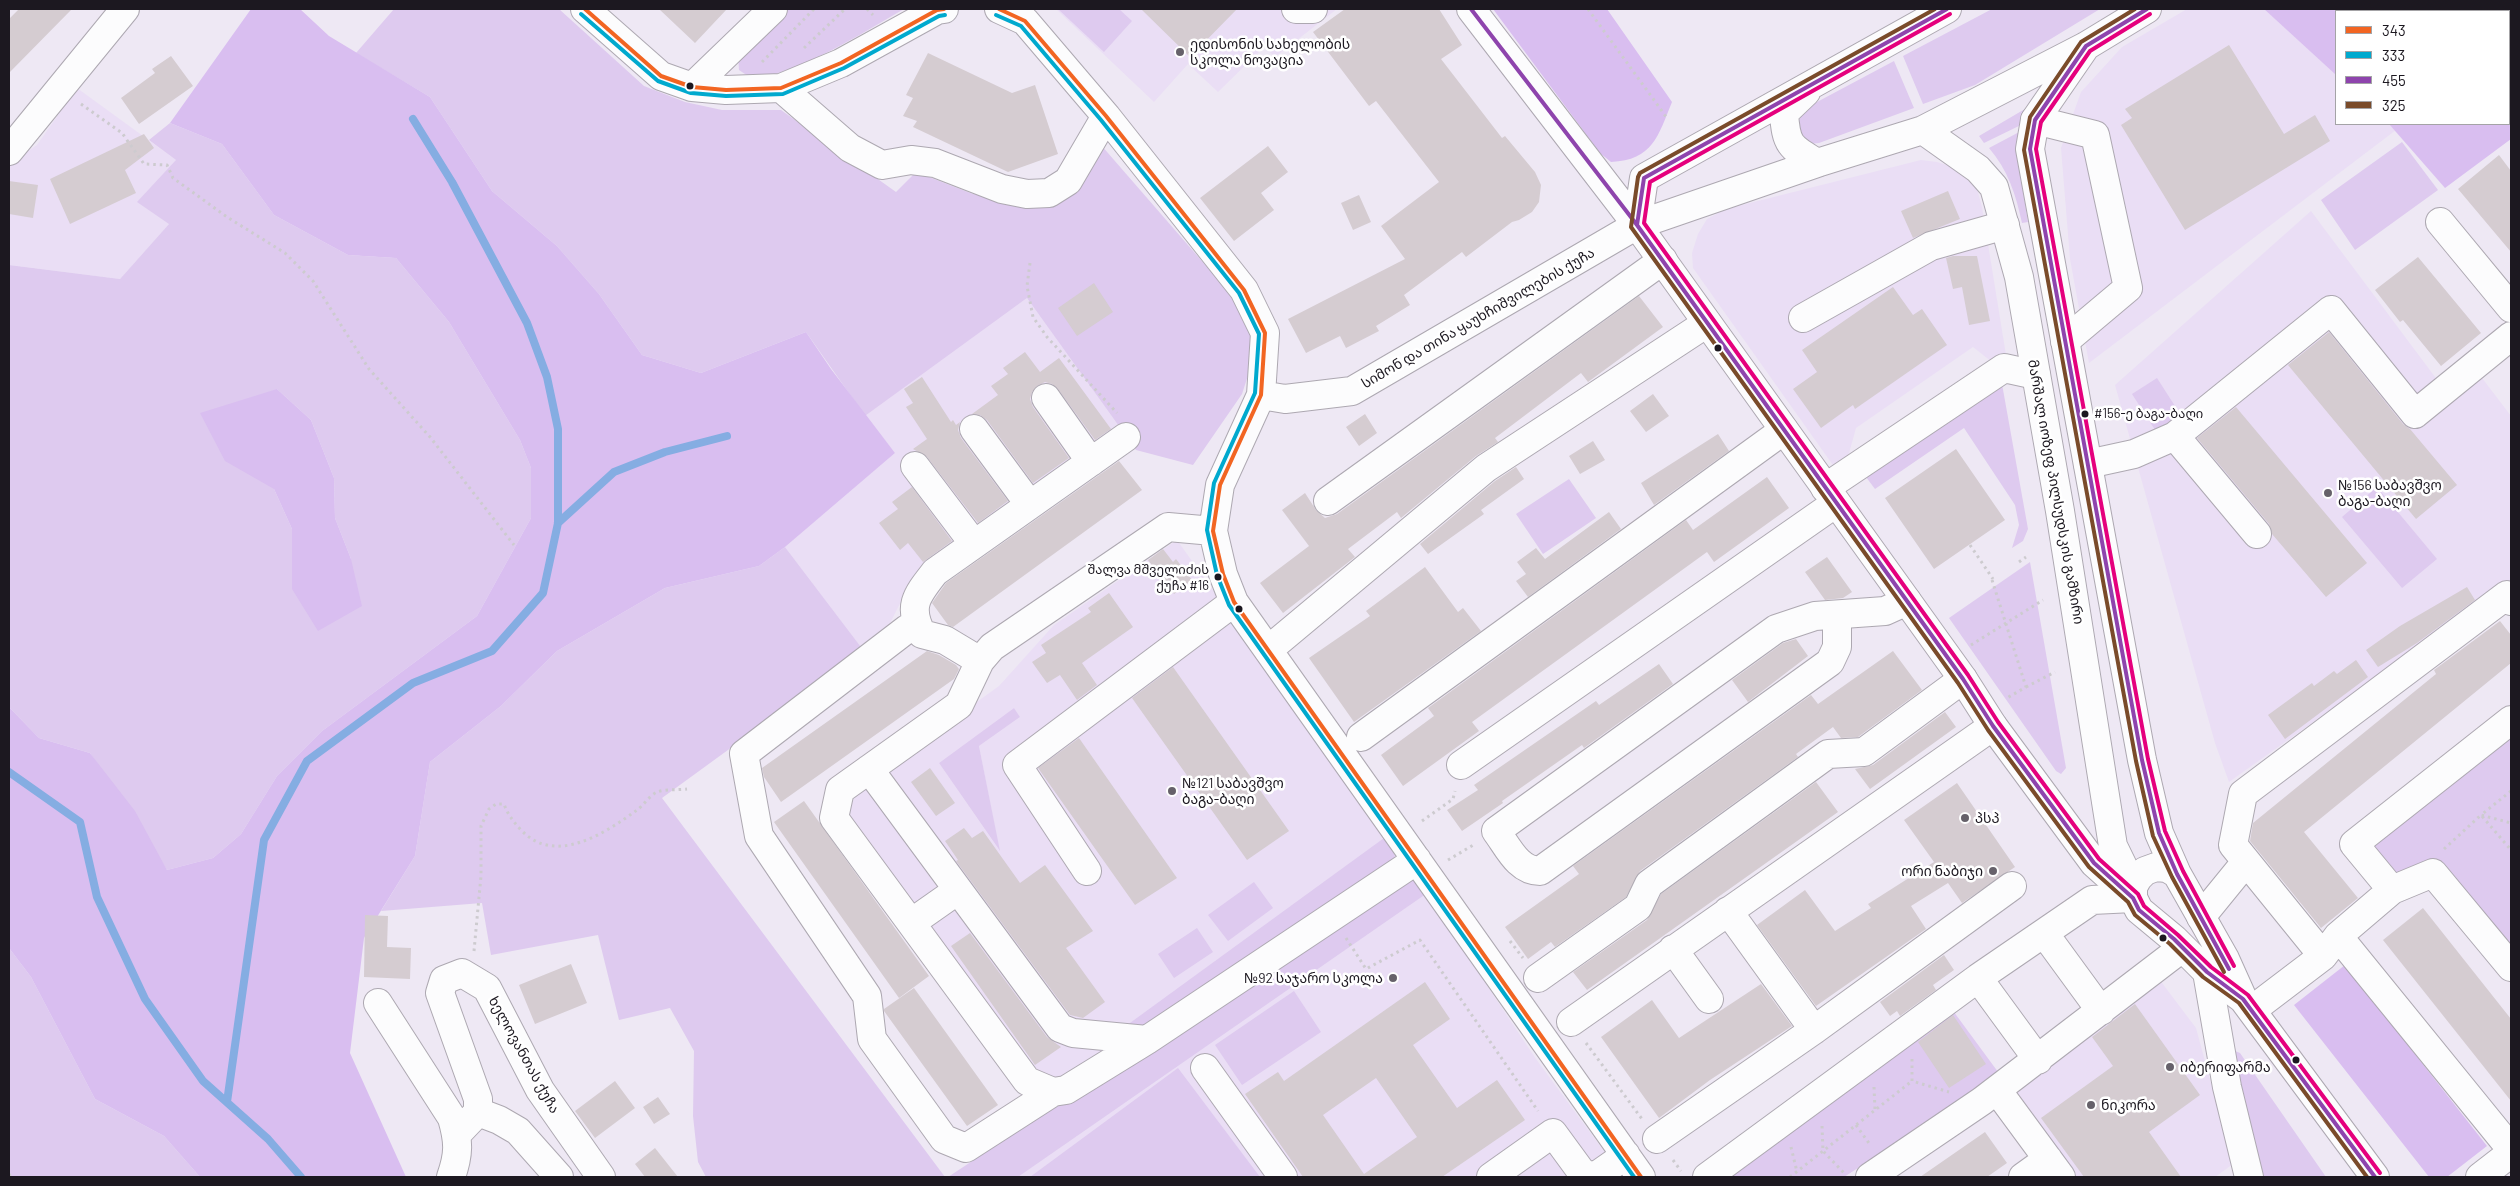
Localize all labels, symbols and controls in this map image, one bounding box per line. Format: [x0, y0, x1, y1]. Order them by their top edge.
legend [2335, 10, 2510, 125]
text: 343 [2382, 21, 2406, 39]
place label: ედისონის სახელობის სკოლა ნოვაცია [1190, 36, 1350, 68]
marker: ედისონის სახელობის სკოლა ნოვაცია [1174, 46, 1186, 58]
text: 333 [2382, 46, 2405, 64]
text: 455 [2382, 71, 2406, 89]
unlabelled marker [685, 81, 695, 91]
text: 325 [2382, 96, 2405, 114]
street label: სიმონ და თინა ყაუხჩიშვილების ქუჩა [1358, 244, 1598, 392]
unlabelled marker [1713, 343, 1723, 353]
street label: მარშალ იოზეფ პილსუდსკის გამზირი [2024, 358, 2088, 626]
place label: #156-ე ბაგა-ბაღი [2094, 406, 2203, 422]
marker: #156-ე ბაგა-ბაღი [2080, 409, 2090, 419]
place label: №156 საბავშვო ბაგა-ბაღი [2338, 477, 2442, 510]
marker: №156 საბავშვო ბაგა-ბაღი [2322, 487, 2334, 499]
place label: შალვა მშველიძის ქუჩა #16 [1087, 562, 1209, 593]
marker: შალვა მშველიძის ქუჩა #16 [1213, 572, 1223, 582]
unlabelled marker [1234, 604, 1244, 614]
place label: №121 საბავშვო ბაგა-ბაღი [1182, 775, 1284, 808]
marker: №121 საბავშვო ბაგა-ბაღი [1166, 785, 1178, 797]
place label: პსპ [1975, 810, 2000, 826]
marker: პსპ [1959, 812, 1971, 824]
place label: ორი ნაბიჯი [1901, 863, 1983, 879]
marker: ორი ნაბიჯი [1987, 865, 1999, 877]
unlabelled marker [2158, 933, 2168, 943]
place label: №92 საჯარო სკოლა [1244, 970, 1383, 986]
marker: №92 საჯარო სკოლა [1387, 972, 1399, 984]
street label: ხელოვანთას ქუჩა [485, 994, 563, 1116]
unlabelled marker [2291, 1055, 2301, 1065]
place label: იბერიფარმა [2180, 1059, 2271, 1075]
marker: იბერიფარმა [2164, 1061, 2176, 1073]
place label: ნიკორა [2101, 1097, 2156, 1113]
marker: ნიკორა [2085, 1099, 2097, 1111]

